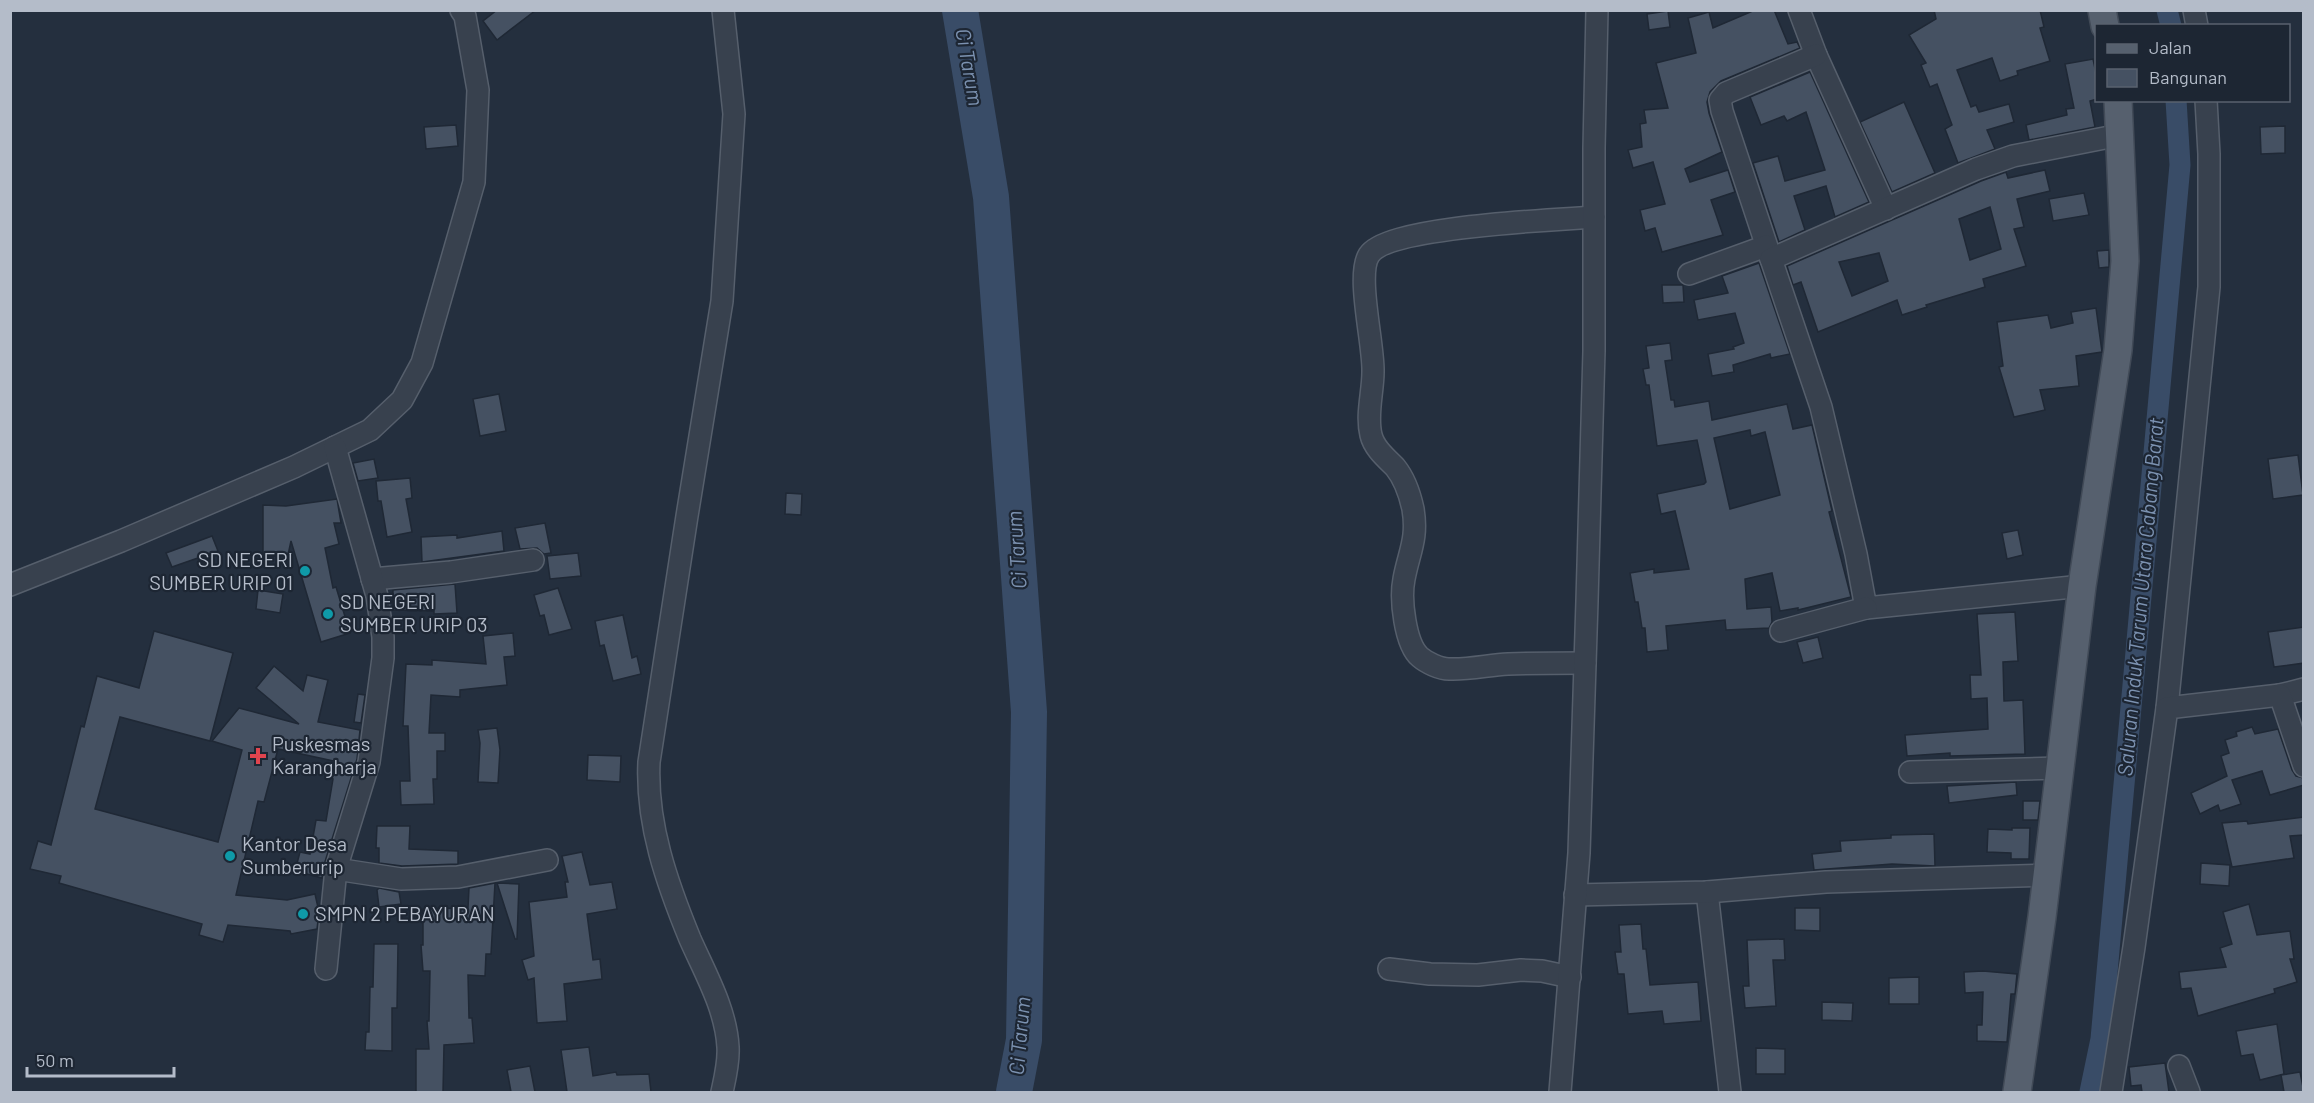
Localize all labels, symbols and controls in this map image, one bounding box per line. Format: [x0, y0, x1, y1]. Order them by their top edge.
legend [2095, 24, 2290, 102]
water label: Ci Tarum [951, 26, 990, 107]
text: Jalan [2149, 36, 2192, 58]
text: Bangunan [2149, 66, 2227, 88]
water label: Saluran Induk Tarum Utara Cabang Barat [2111, 416, 2168, 777]
water label: Ci Tarum [1000, 510, 1031, 590]
place label: SD NEGERI SUMBER URIP 01 [149, 547, 293, 594]
marker: SD NEGERI SUMBER URIP 01 [298, 564, 312, 578]
place label: SD NEGERI SUMBER URIP 03 [340, 589, 488, 636]
marker: SD NEGERI SUMBER URIP 03 [321, 607, 335, 621]
place label: Puskesmas Karangharja [272, 731, 377, 778]
marker: Puskesmas Karangharja [249, 747, 267, 765]
place label: Kantor Desa Sumberurip [242, 831, 347, 878]
marker: Kantor Desa Sumberurip [223, 849, 237, 863]
place label: SMPN 2 PEBAYURAN [315, 901, 495, 925]
marker: SMPN 2 PEBAYURAN [296, 907, 310, 921]
water label: Ci Tarum [1003, 996, 1034, 1076]
scale bar [27, 1040, 174, 1078]
text: 50 m [36, 1049, 74, 1071]

